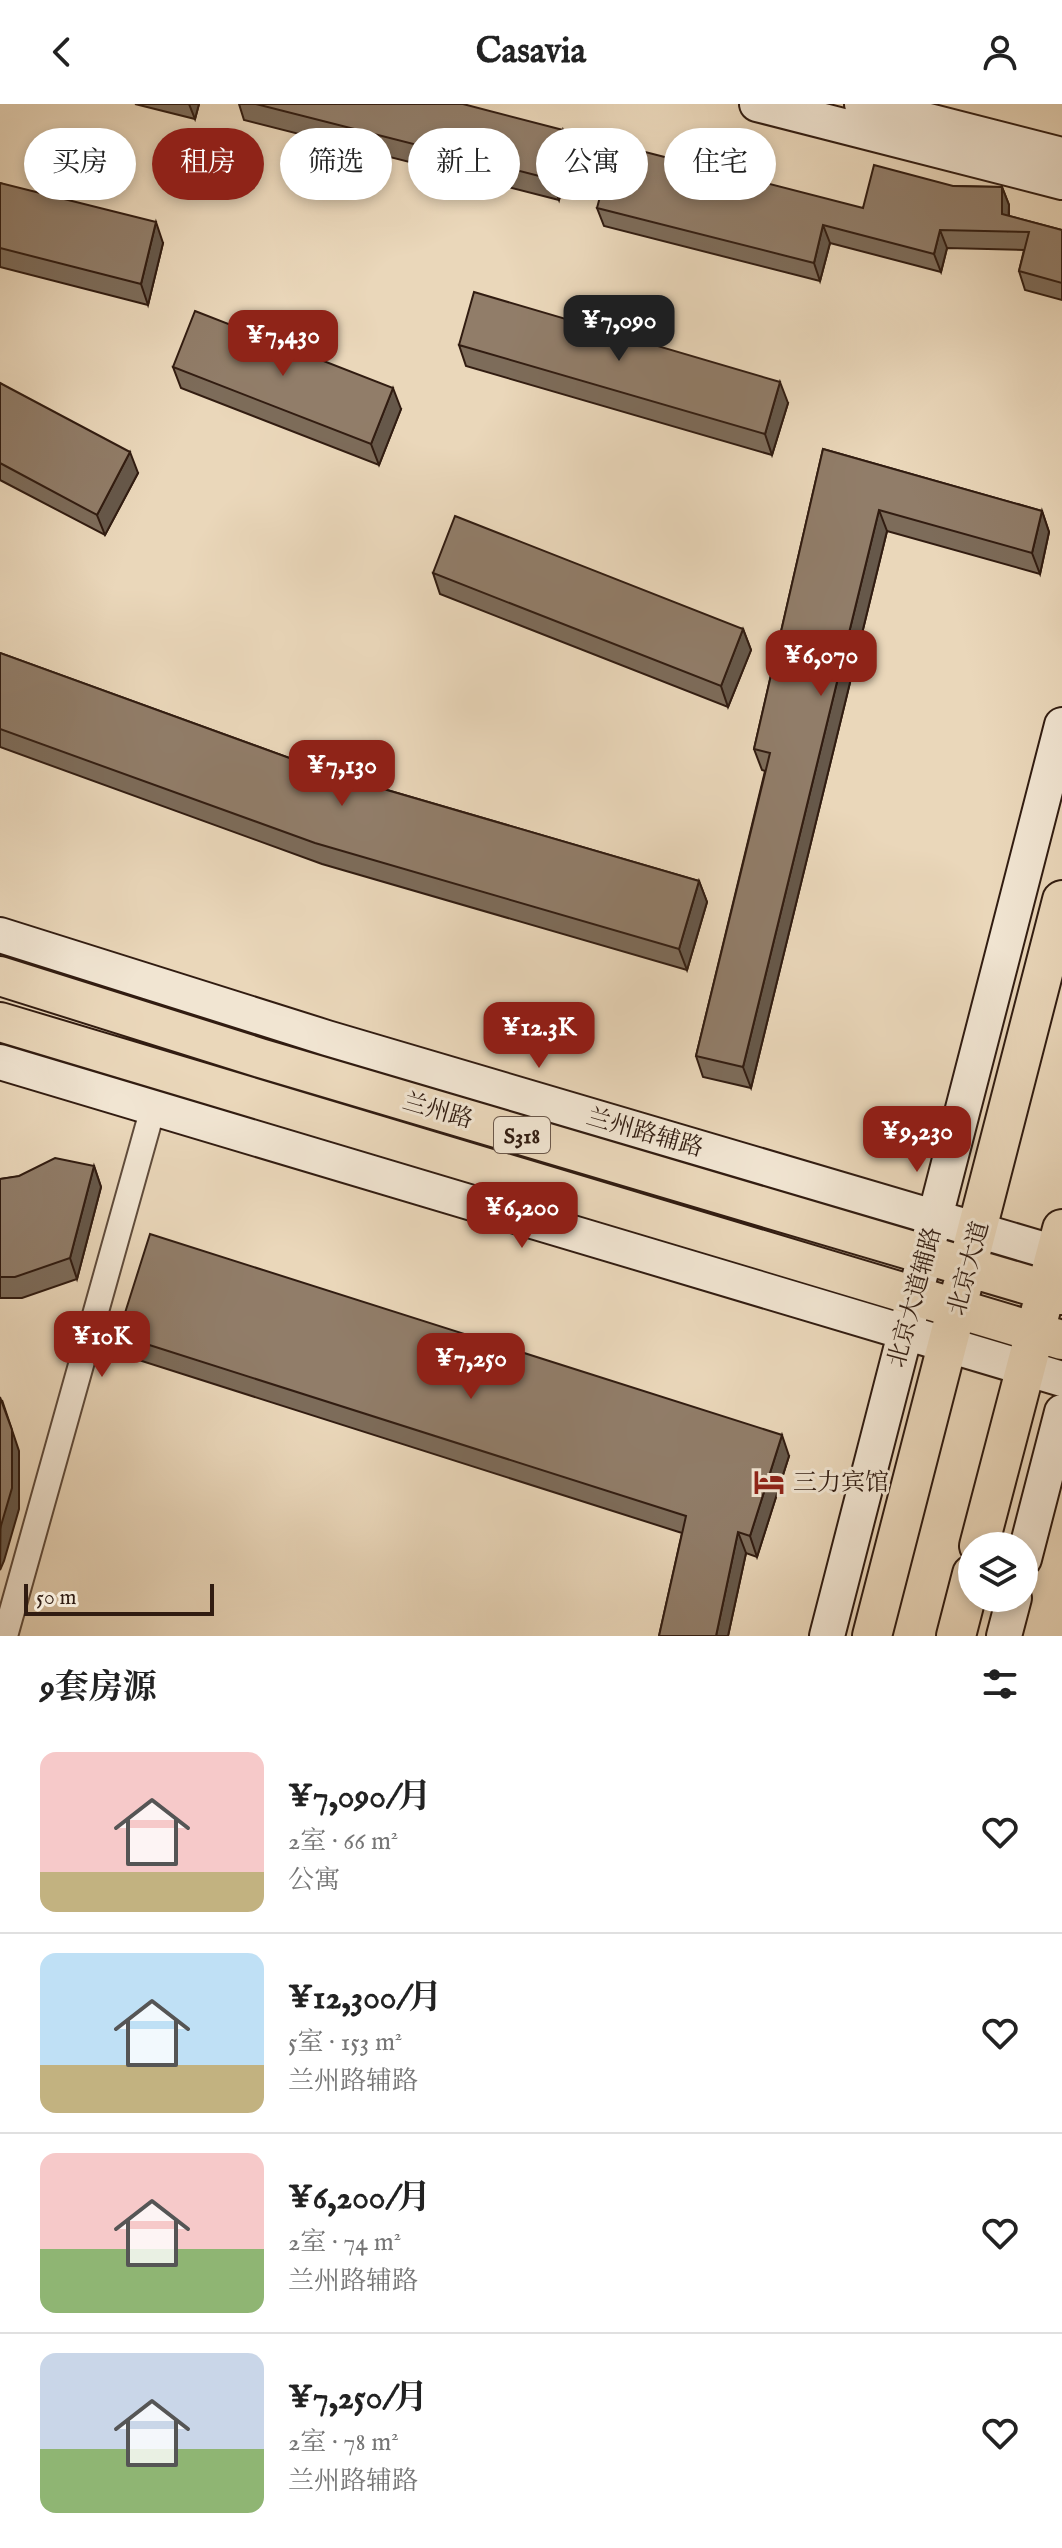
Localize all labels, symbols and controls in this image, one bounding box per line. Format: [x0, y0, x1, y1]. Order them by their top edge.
text: Casavia [476, 29, 586, 75]
icon: back [40, 30, 84, 74]
icon: person [978, 30, 1022, 74]
chip: 买房 [24, 128, 136, 200]
chip: 租房 [152, 128, 264, 200]
chip: 筛选 [280, 128, 392, 200]
chip: 新上 [408, 128, 520, 200]
chip: 公寓 [536, 128, 648, 200]
chip: 住宅 [664, 128, 776, 200]
pin: ¥7,090 [554, 295, 684, 363]
text: ¥7,090 [582, 304, 656, 337]
pin: ¥7,430 [218, 310, 348, 378]
text: ¥7,430 [246, 319, 320, 352]
pin: ¥6,070 [756, 630, 886, 698]
text: ¥6,070 [784, 639, 858, 672]
pin: ¥7,130 [277, 740, 407, 808]
text: ¥7,130 [307, 749, 377, 782]
pin: ¥12.3K [474, 1002, 604, 1070]
text: ¥12.3K [502, 1011, 576, 1044]
street label: 兰州路 [399, 1087, 476, 1136]
street label: 兰州路辅路 [583, 1102, 707, 1165]
pin: ¥9,230 [852, 1106, 982, 1174]
text: ¥9,230 [881, 1115, 953, 1148]
road number: S318 [494, 1117, 550, 1153]
pin: ¥6,200 [457, 1182, 587, 1250]
text: ¥6,200 [485, 1191, 559, 1224]
street label: 北京大道 [942, 1218, 997, 1319]
street label: 北京大道辅路 [882, 1224, 949, 1371]
pin: ¥10K [55, 1311, 149, 1379]
text: ¥10K [72, 1320, 132, 1353]
pin: ¥7,250 [406, 1333, 536, 1401]
text: ¥7,250 [435, 1342, 507, 1375]
hotel icon: 三力宾馆 [752, 1465, 786, 1499]
place label: 三力宾馆 [793, 1468, 889, 1499]
map controls [958, 1532, 1038, 1612]
button: layers [958, 1532, 1038, 1612]
scale bar [24, 1580, 214, 1616]
text: 50 m [36, 1584, 77, 1612]
icon: filters [978, 1662, 1022, 1706]
text: 9套房源 [40, 1667, 157, 1710]
text: ¥7,090/月 [288, 1776, 432, 1819]
icon: home [104, 1784, 200, 1880]
icon: heart [978, 1810, 1022, 1854]
text: 2室 · 66 m² [288, 1825, 398, 1858]
text: 公寓 [288, 1864, 340, 1897]
text: ¥12,300/月 [288, 1977, 442, 2020]
icon: home [104, 1985, 200, 2081]
icon: heart [978, 2011, 1022, 2055]
text: 5室 · 153 m² [288, 2026, 402, 2059]
text: 兰州路辅路 [288, 2065, 418, 2098]
text: ¥6,200/月 [288, 2177, 431, 2220]
icon: home [104, 2185, 200, 2281]
icon: heart [978, 2211, 1022, 2255]
text: 2室 · 74 m² [288, 2226, 401, 2259]
text: 兰州路辅路 [288, 2265, 418, 2298]
text: ¥7,250/月 [288, 2377, 428, 2420]
icon: home [104, 2385, 200, 2481]
icon: heart [978, 2411, 1022, 2455]
text: 2室 · 78 m² [288, 2426, 399, 2459]
text: 兰州路辅路 [288, 2465, 418, 2498]

